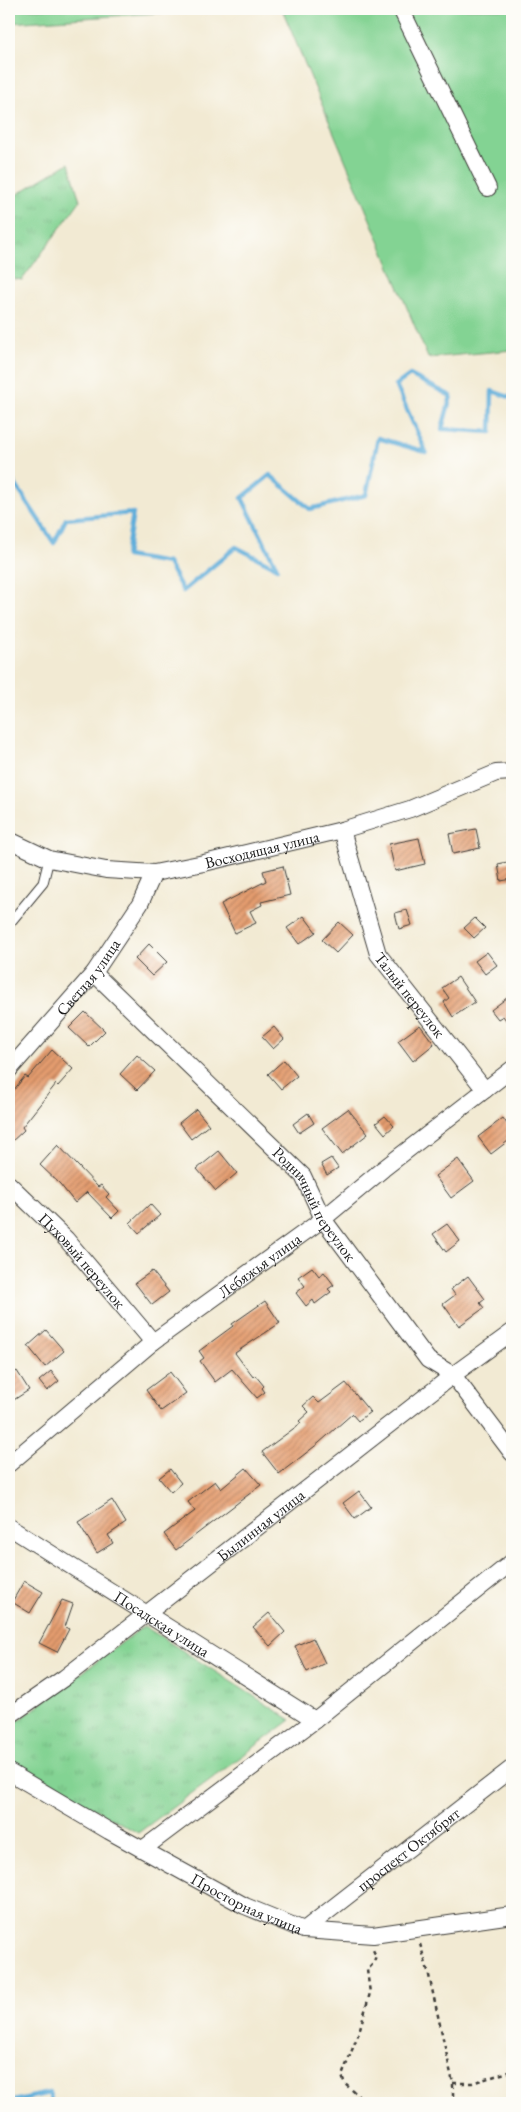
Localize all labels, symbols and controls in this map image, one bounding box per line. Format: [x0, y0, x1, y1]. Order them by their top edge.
street label: Восходящая улица [203, 826, 322, 873]
street label: Светлая улица [51, 934, 125, 1020]
street label: Талый переулок [369, 948, 450, 1042]
street label: Родничный переулок [268, 1142, 361, 1266]
street label: Пуховый переулок [34, 1208, 130, 1313]
street label: Лебяжья улица [214, 1228, 306, 1303]
street label: Былинная улица [213, 1484, 310, 1566]
street label: Посадская улица [110, 1586, 214, 1662]
street label: проспект Октябрят [353, 1802, 465, 1896]
street label: Просторная улица [187, 1868, 306, 1939]

